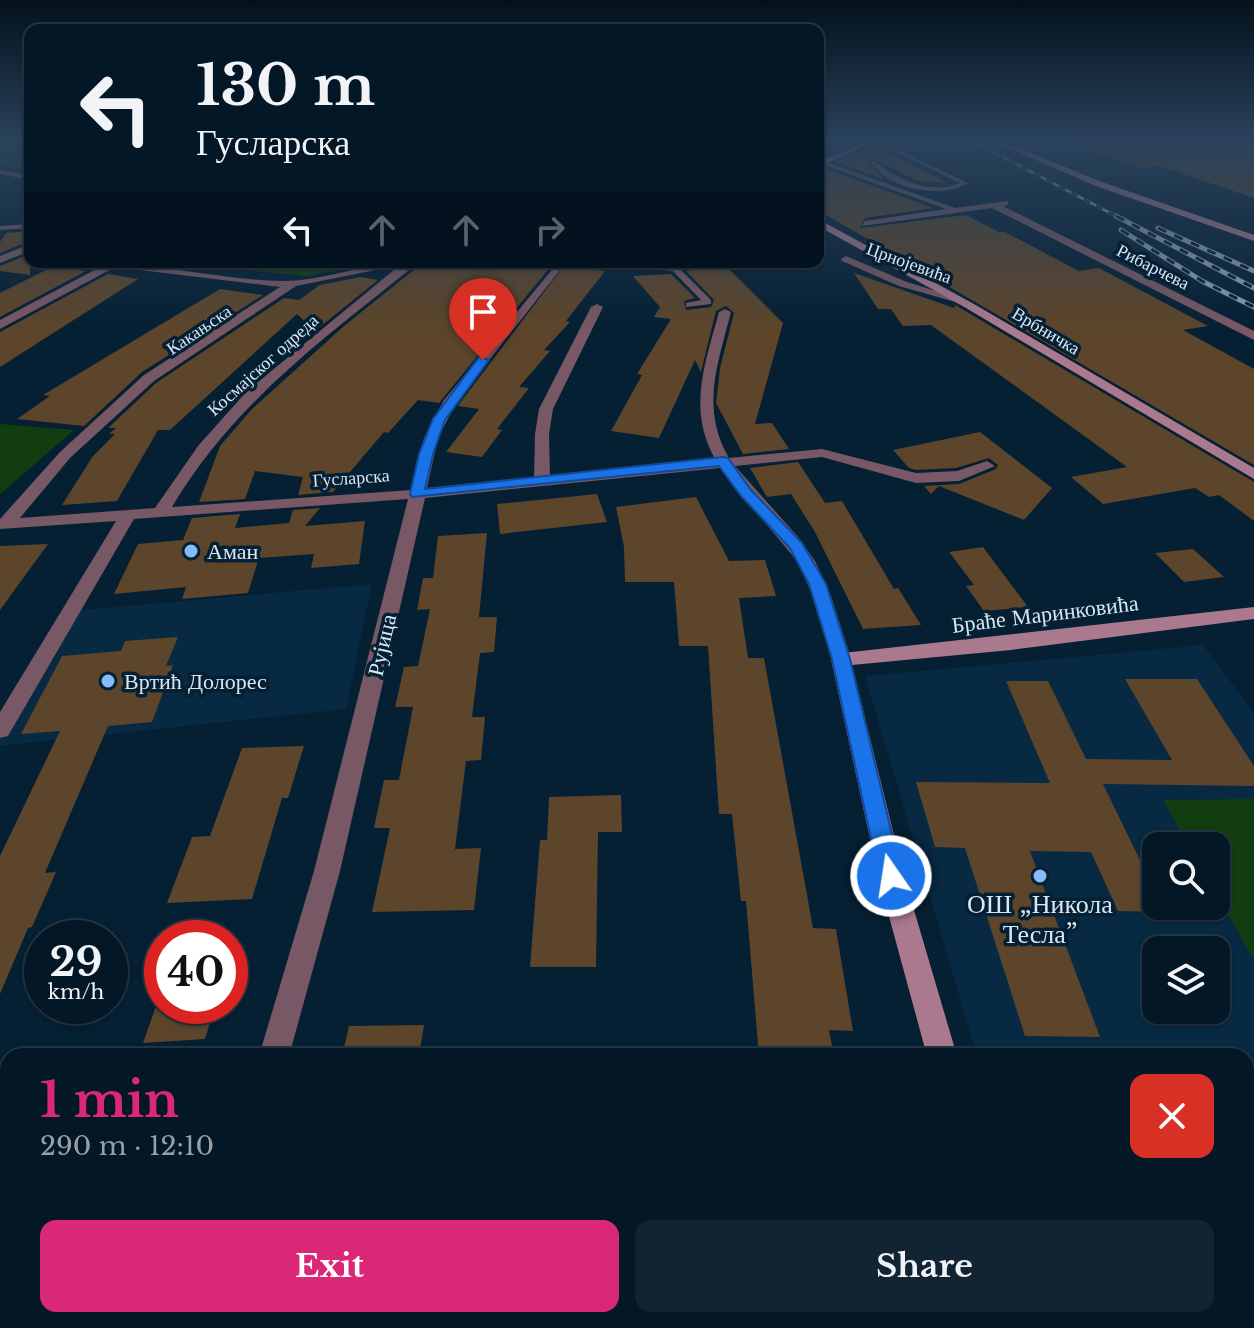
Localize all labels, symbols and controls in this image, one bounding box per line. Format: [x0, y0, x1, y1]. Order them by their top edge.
text: 130 m [196, 51, 375, 120]
icon: left [64, 56, 168, 160]
text: Гусларска [196, 120, 350, 165]
icon: left [276, 208, 320, 252]
icon: ahead [360, 208, 404, 252]
icon: ahead [444, 208, 488, 252]
icon: right [528, 208, 572, 252]
street label: Црнојевића [864, 237, 954, 289]
street label: Рибарчева [1113, 239, 1193, 295]
pin [449, 278, 517, 360]
icon: arrive [461, 290, 505, 334]
street label: Какањска [162, 300, 236, 360]
street label: Врбничка [1008, 302, 1084, 360]
street label: Космајског одреда [203, 309, 323, 421]
street label: Гусларска [312, 464, 390, 492]
place label: Аман [207, 538, 258, 565]
marker: Аман [182, 542, 200, 560]
street label: Браће Маринковића [950, 589, 1140, 639]
street label: Рујица [362, 611, 402, 679]
place label: Вртић Долорес [124, 668, 267, 695]
marker: Вртић Долорес [99, 672, 117, 690]
map controls [1142, 832, 1230, 1024]
button: search [1142, 832, 1230, 920]
position arrow [849, 834, 933, 918]
marker: ОШ „Никола Тесла” [1031, 867, 1049, 885]
place label: ОШ „Никола Тесла” [967, 888, 1113, 950]
speed limit sign: 40 [144, 920, 248, 1024]
button: layers [1142, 936, 1230, 1024]
text: 29 [50, 937, 103, 987]
text: km/h [48, 980, 104, 1004]
text: 1 min [40, 1070, 179, 1130]
button: close [1130, 1074, 1214, 1158]
text: 290 m · 12:10 [40, 1130, 214, 1162]
button: Exit [40, 1220, 619, 1312]
button: Share [635, 1220, 1214, 1312]

